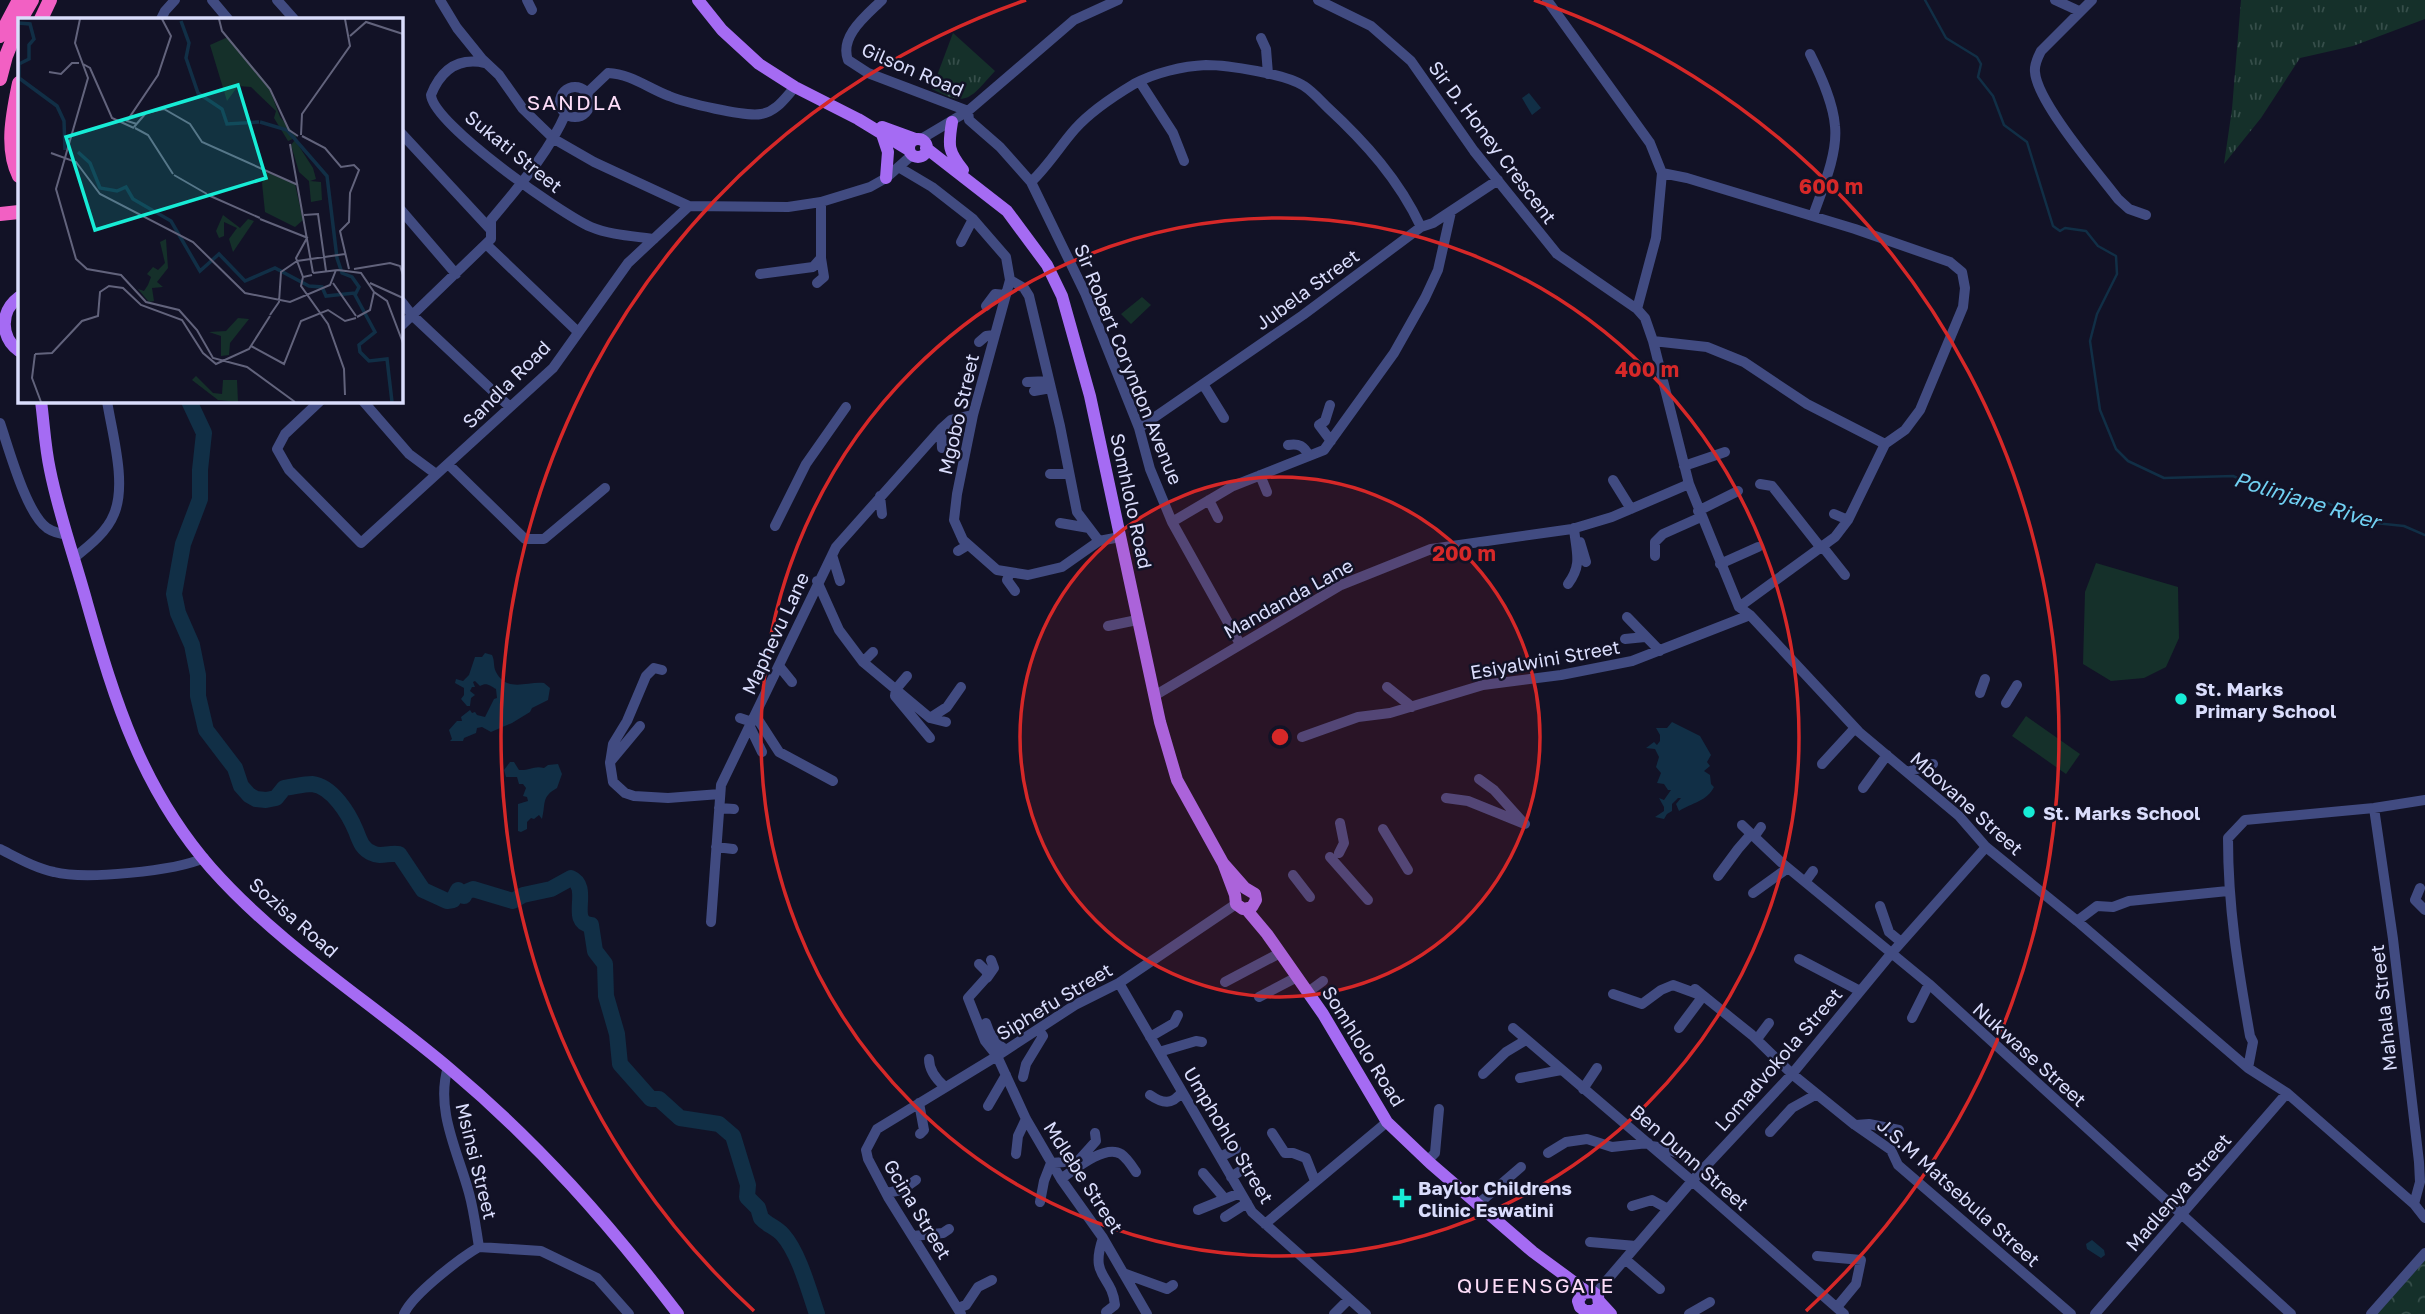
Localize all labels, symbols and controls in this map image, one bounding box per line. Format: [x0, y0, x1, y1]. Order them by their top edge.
inset map [18, 18, 402, 402]
street label: Gilson Road [858, 37, 968, 101]
street label: Sir D. Honey Crescent [1424, 56, 1562, 228]
district label: SANDLA [527, 89, 623, 115]
street label: Sukati Street [461, 105, 567, 197]
text: 600 m [1799, 173, 1863, 199]
street label: Sir Robert Coryndon Avenue [1070, 240, 1188, 488]
street label: Jubela Street [1251, 244, 1363, 334]
street label: Sandla Road [457, 335, 555, 433]
street label: Mgobo Street [933, 351, 983, 477]
text: 400 m [1615, 356, 1679, 382]
street label: Somhlolo Road [1106, 431, 1158, 571]
water label: Polinjane River [2231, 466, 2386, 535]
text: 200 m [1432, 540, 1496, 566]
street label: Mandanda Lane [1219, 553, 1357, 643]
street label: Maphevu Lane [737, 568, 813, 698]
street label: Esiyalwini Street [1468, 635, 1622, 683]
place label: St. Marks Primary School [2195, 677, 2336, 722]
marker: St. Marks Primary School [2173, 691, 2189, 707]
centre of rings [1268, 725, 1292, 749]
street label: Mbovane Street [1906, 746, 2028, 860]
place label: St. Marks School [2043, 801, 2200, 824]
marker: St. Marks School [2021, 804, 2037, 820]
street label: Sozisa Road [245, 872, 343, 962]
street label: Mahala Street [2365, 943, 2401, 1073]
street label: Siphefu Street [992, 957, 1116, 1045]
street label: Somhlolo Road [1318, 981, 1410, 1111]
street label: Lomadvokola Street [1709, 983, 1847, 1135]
street label: Nukwase Street [1969, 997, 2091, 1111]
street label: Umphohlo Street [1179, 1062, 1279, 1208]
street label: Ben Dunn Street [1626, 1099, 1754, 1215]
street label: Msinsi Street [451, 1100, 503, 1222]
street label: J.S.M Matsebula Street [1873, 1113, 2045, 1271]
street label: Mdlebe Street [1039, 1117, 1129, 1237]
street label: Madlenya Street [2121, 1128, 2235, 1256]
street label: Gcina Street [879, 1155, 957, 1263]
place label: Baylor Childrens Clinic Eswatini [1418, 1176, 1572, 1221]
marker: Baylor Childrens Clinic Eswatini [1392, 1188, 1412, 1208]
district label: QUEENSGATE [1457, 1272, 1615, 1298]

